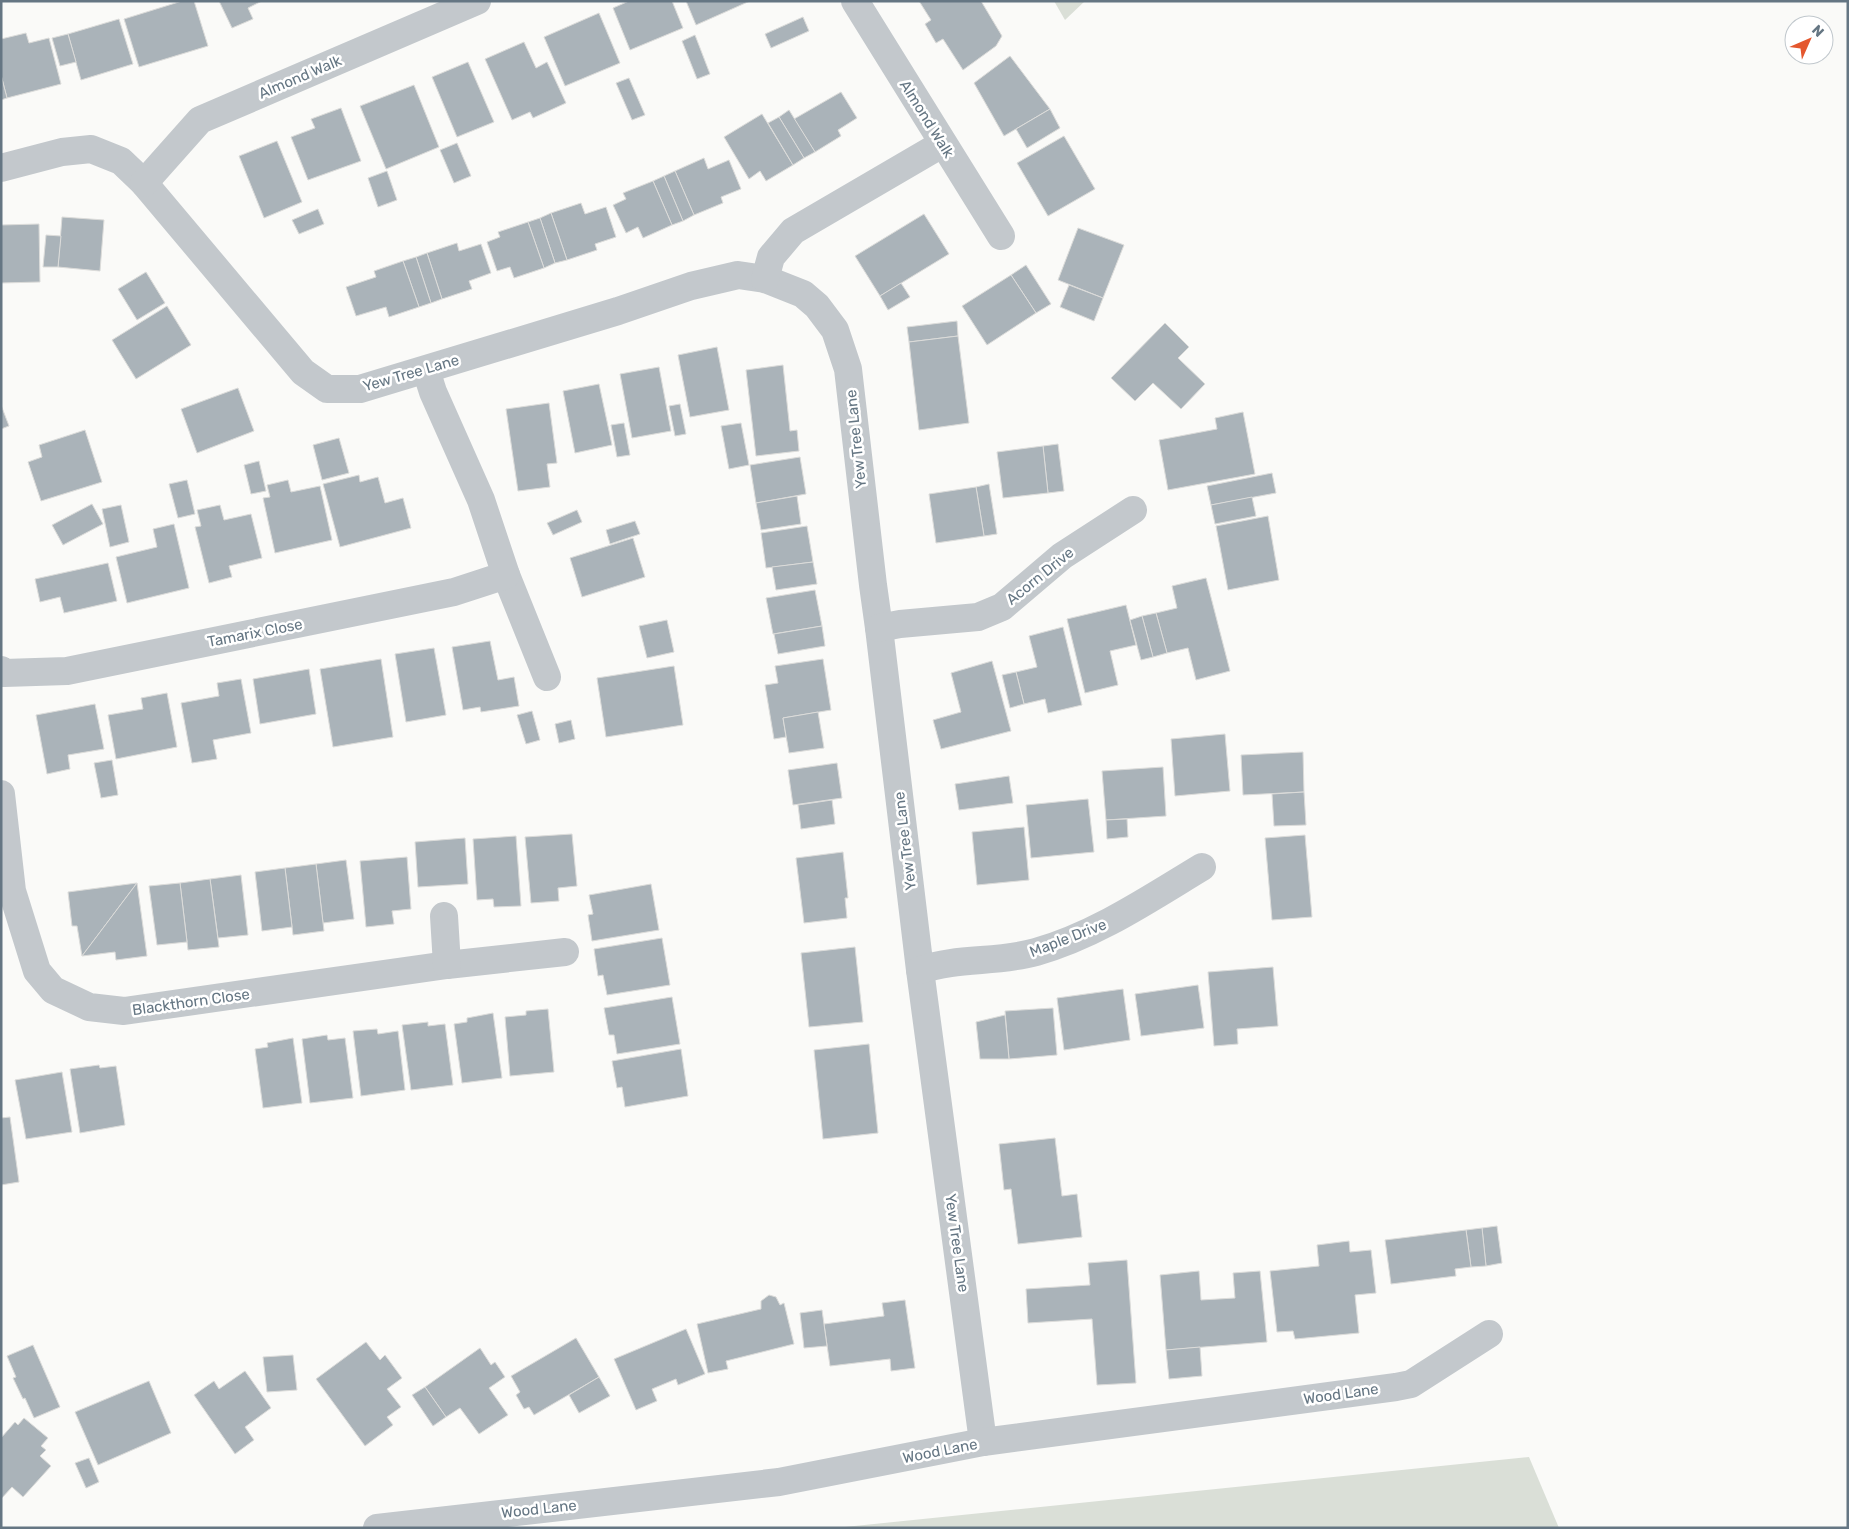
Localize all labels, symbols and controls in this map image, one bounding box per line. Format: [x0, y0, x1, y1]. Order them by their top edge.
north arrow [1784, 15, 1834, 65]
text: N [1808, 22, 1827, 41]
street label: Almond Walk [256, 51, 344, 103]
street label: Almond Walk [896, 77, 958, 161]
street label: Yew Tree Lane [361, 351, 461, 395]
street label: Yew Tree Lane [842, 389, 870, 489]
street label: Acorn Drive [1003, 543, 1077, 609]
street label: Tamarix Close [206, 615, 304, 651]
street label: Yew Tree Lane [890, 791, 920, 891]
street label: Maple Drive [1027, 915, 1109, 961]
street label: Blackthorn Close [131, 985, 251, 1019]
street label: Yew Tree Lane [941, 1193, 973, 1293]
street label: Wood Lane [1302, 1380, 1380, 1408]
street label: Wood Lane [901, 1435, 979, 1467]
street label: Wood Lane [500, 1496, 578, 1522]

